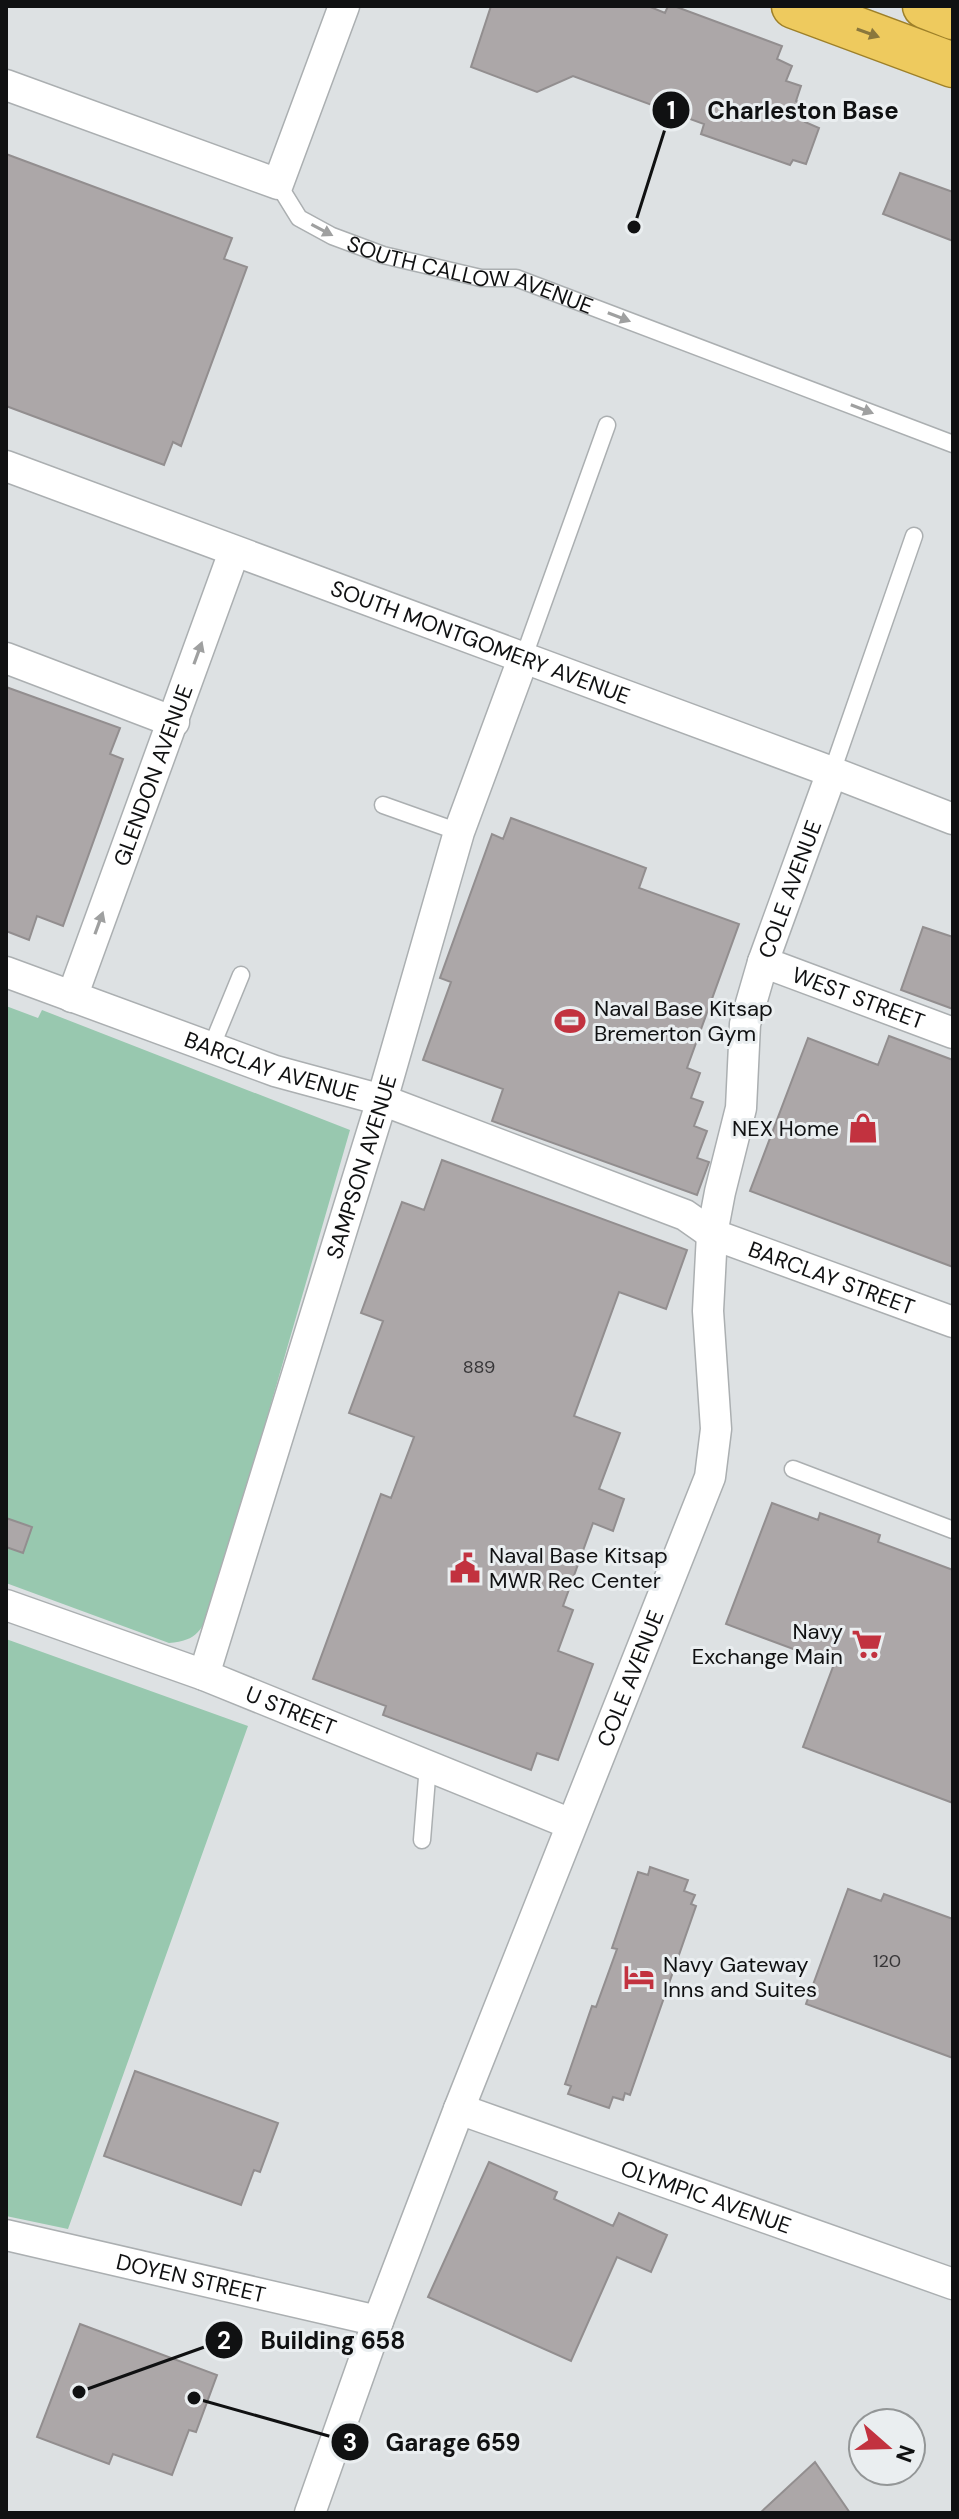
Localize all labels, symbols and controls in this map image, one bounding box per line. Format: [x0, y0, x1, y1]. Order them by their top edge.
one-way arrow [856, 27, 880, 40]
callout: Charleston Base [651, 86, 915, 134]
text: 1 [667, 95, 675, 126]
text: Charleston Base [707, 95, 899, 126]
one-way arrow [310, 224, 333, 237]
street label: SOUTH CALLOW AVENUE [343, 229, 597, 321]
one-way arrow [607, 311, 631, 324]
one-way arrow [850, 403, 874, 416]
street label: SOUTH MONTGOMERY AVENUE [327, 574, 634, 711]
one-way arrow [193, 641, 205, 665]
street label: GLENDON AVENUE [107, 681, 199, 870]
street label: COLE AVENUE [752, 816, 828, 962]
one-way arrow [93, 911, 106, 935]
street label: WEST STREET [788, 960, 929, 1036]
place label: Naval Base Kitsap Bremerton Gym [594, 994, 773, 1048]
sports icon: Naval Base Kitsap Bremerton Gym [553, 1004, 587, 1038]
street label: BARCLAY AVENUE [180, 1025, 362, 1108]
street label: SAMPSON AVENUE [320, 1071, 404, 1263]
shop icon: NEX Home [846, 1111, 880, 1145]
place label: NEX Home [732, 1114, 839, 1143]
street label: BARCLAY STREET [744, 1235, 919, 1322]
house number: 889 [463, 1355, 495, 1379]
place label: Naval Base Kitsap MWR Rec Center [489, 1541, 668, 1595]
public building icon: Naval Base Kitsap MWR Rec Center [448, 1551, 482, 1585]
street label: COLE AVENUE [590, 1606, 671, 1751]
place label: Navy Exchange Main [692, 1617, 843, 1671]
supermarket icon: Navy Exchange Main [850, 1627, 884, 1661]
street label: U STREET [241, 1679, 341, 1742]
house number: 120 [873, 1949, 901, 1973]
place label: Navy Gateway Inns and Suites [663, 1950, 817, 2004]
hotel icon: Navy Gateway Inns and Suites [622, 1960, 656, 1994]
street label: OLYMPIC AVENUE [617, 2153, 795, 2241]
street label: DOYEN STREET [114, 2247, 269, 2310]
callout: Building 658 [204, 2316, 421, 2364]
text: 2 [217, 2325, 231, 2356]
text: Building 658 [261, 2325, 405, 2356]
north arrow [847, 2407, 927, 2487]
callout: Garage 659 [330, 2418, 536, 2466]
text: 3 [343, 2427, 357, 2458]
text: Garage 659 [386, 2427, 520, 2458]
text: N [889, 2441, 922, 2466]

